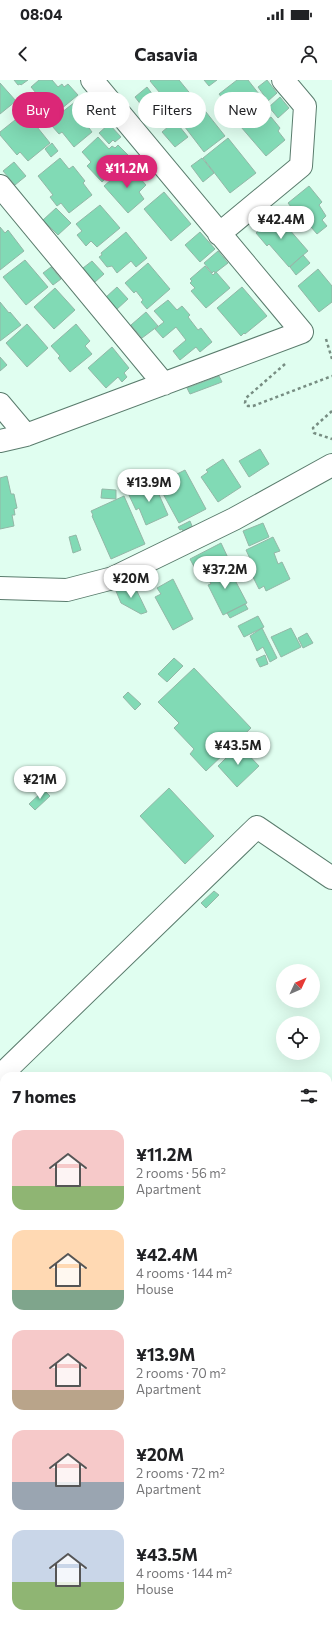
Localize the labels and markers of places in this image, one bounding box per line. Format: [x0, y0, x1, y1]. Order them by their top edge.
pin: ¥11.2M [94, 155, 160, 189]
pin: ¥42.4M [248, 206, 314, 240]
pin: ¥13.9M [116, 469, 182, 503]
pin: ¥37.2M [192, 556, 258, 590]
pin: ¥20M [107, 565, 155, 599]
pin: ¥43.5M [205, 732, 271, 766]
pin: ¥21M [16, 766, 64, 800]

